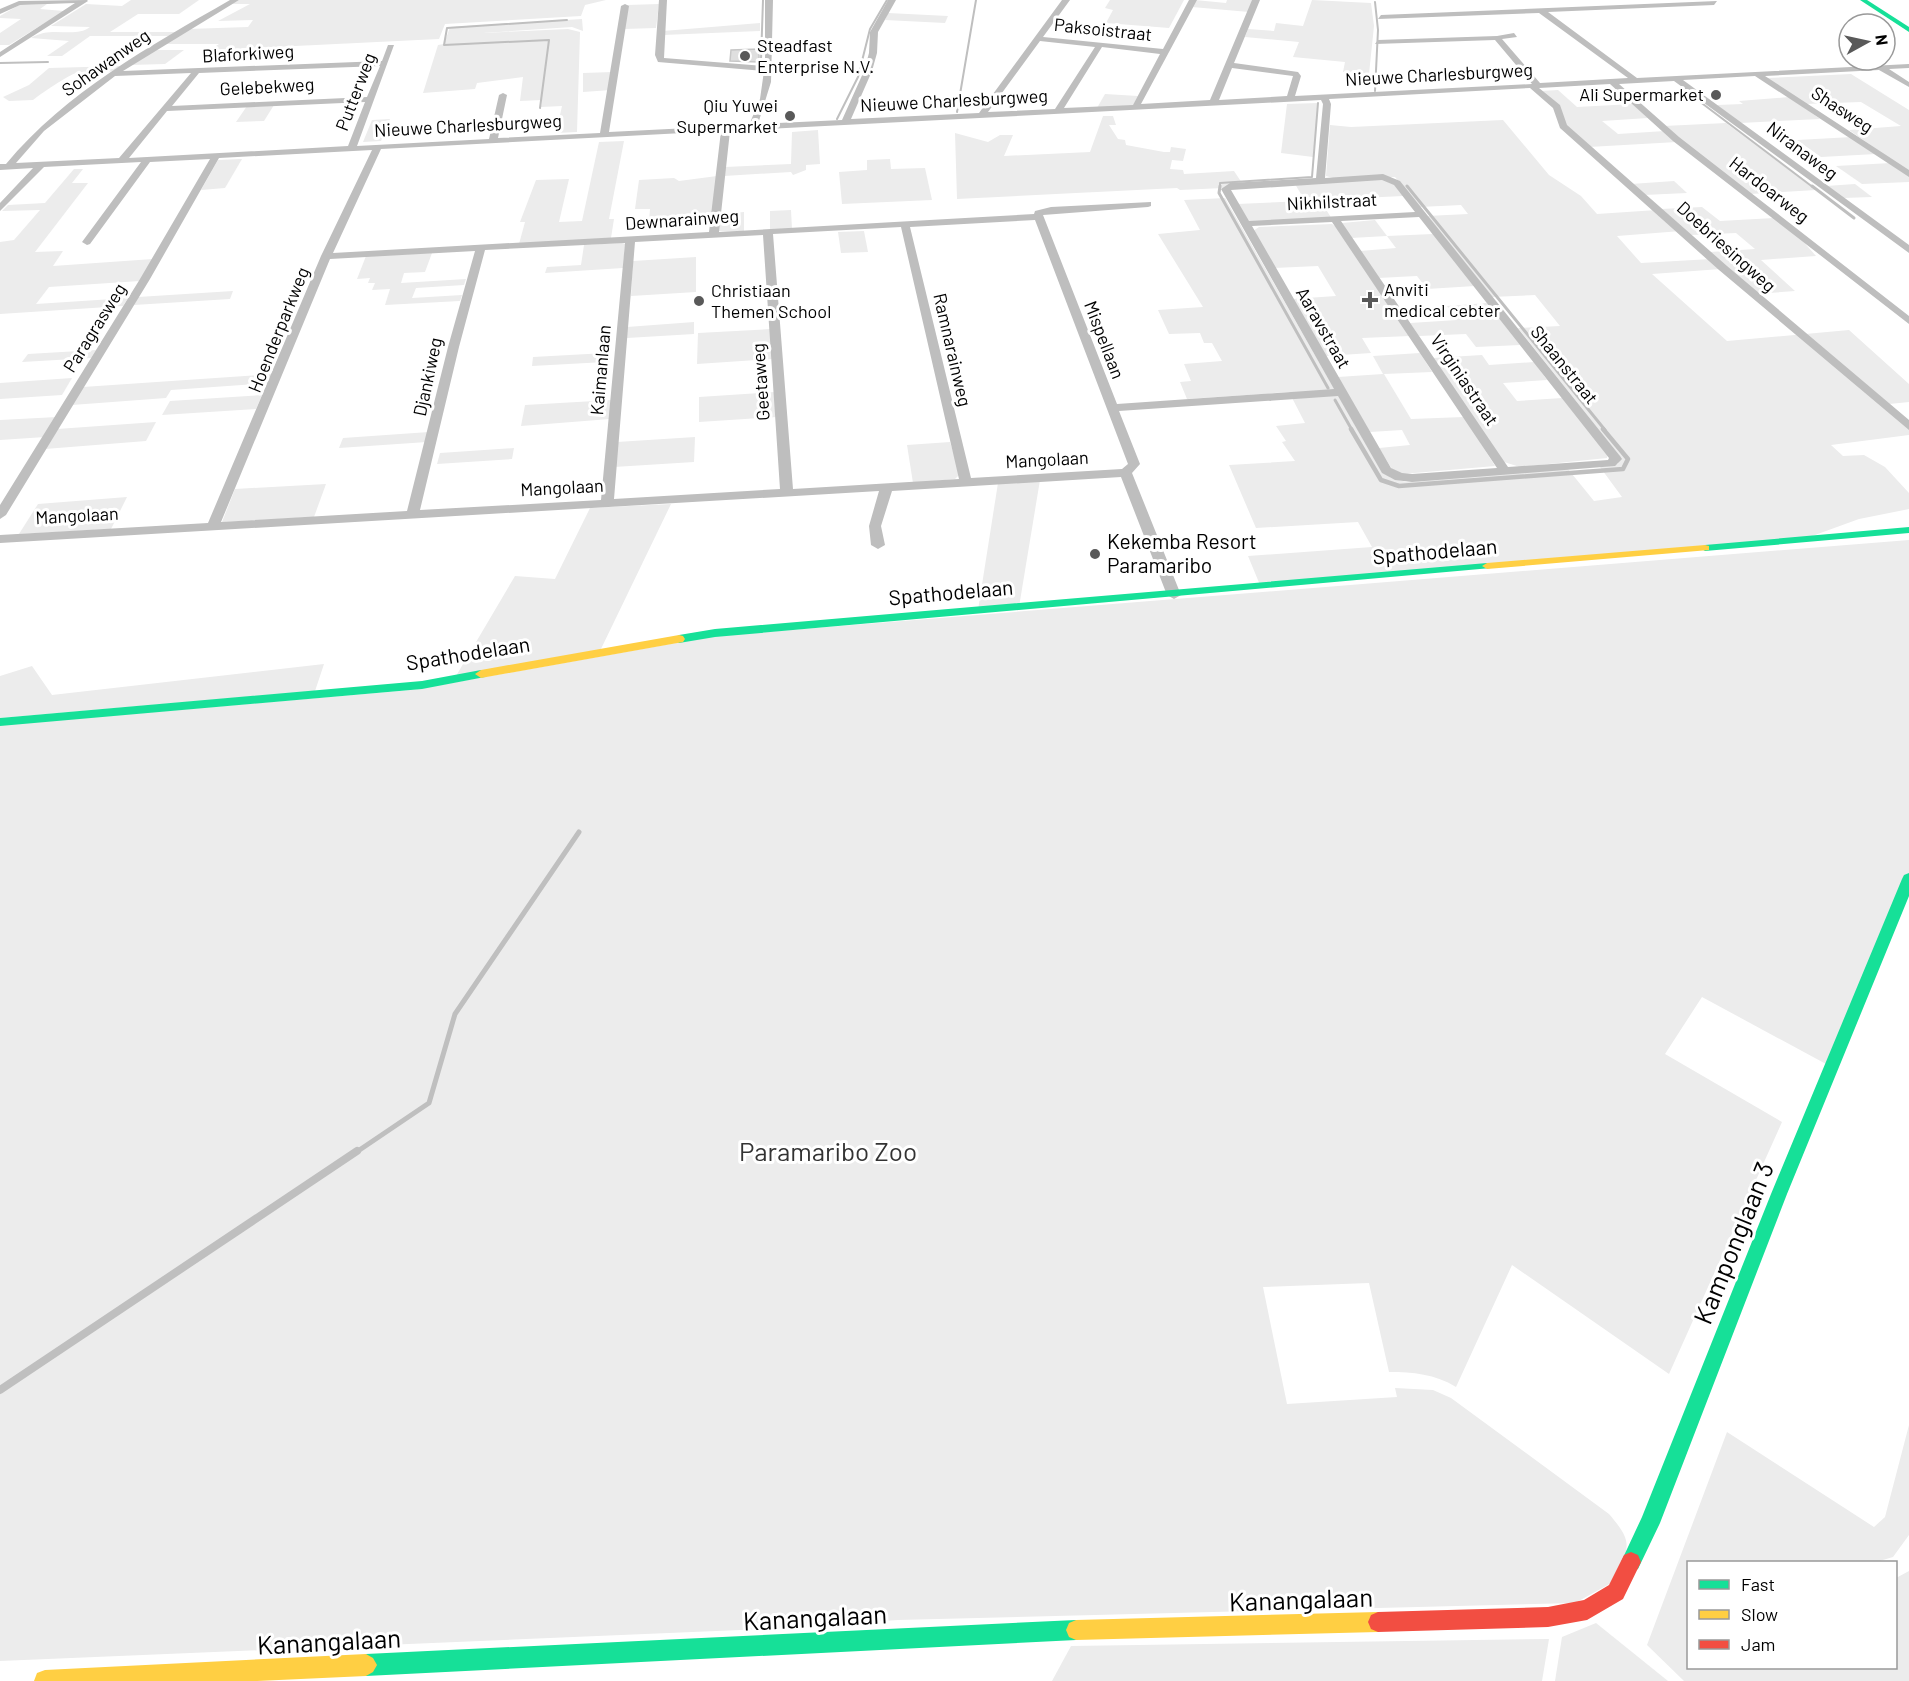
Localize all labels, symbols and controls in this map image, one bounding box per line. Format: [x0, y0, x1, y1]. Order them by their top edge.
north arrow [1837, 12, 1897, 72]
street label: Paksoistraat [1053, 13, 1153, 45]
street label: Sohawanweg [57, 24, 154, 101]
text: N [1872, 33, 1892, 46]
place label: Steadfast Enterprise N.V. [757, 34, 874, 77]
street label: Blaforkiweg [201, 40, 294, 66]
marker: Steadfast Enterprise N.V. [738, 49, 752, 63]
street label: Putterweg [330, 50, 380, 134]
street label: Nieuwe Charlesburgweg [1345, 58, 1533, 90]
street label: Gelebekweg [219, 73, 315, 99]
street label: Shasweg [1807, 81, 1878, 137]
place label: Ali Supermarket [1579, 83, 1704, 105]
street label: Nieuwe Charlesburgweg [860, 84, 1048, 116]
marker: Ali Supermarket [1709, 88, 1723, 102]
place label: Qiu Yuwei Supermarket [677, 94, 778, 137]
street label: Nieuwe Charlesburgweg [374, 109, 562, 141]
marker: Qiu Yuwei Supermarket [783, 109, 797, 123]
street label: Niranaweg [1763, 116, 1842, 184]
street label: Hardoarweg [1725, 151, 1814, 227]
street label: Nikhilstraat [1286, 188, 1378, 214]
street label: Doebriesingweg [1673, 196, 1781, 296]
street label: Dewnarainweg [624, 204, 740, 234]
street label: Hoenderparkweg [243, 264, 313, 396]
place label: Anviti medical cebter [1384, 278, 1501, 321]
street label: Paragrasweg [58, 279, 130, 376]
place label: Christiaan Themen School [711, 279, 831, 322]
street label: Aaravstraat [1292, 283, 1356, 372]
street label: Ramnarainweg [929, 291, 977, 409]
marker: Anviti medical cebter [1361, 291, 1379, 309]
marker: Christiaan Themen School [692, 294, 706, 308]
street label: Mispellaan [1080, 297, 1130, 382]
street label: Shaanstraat [1526, 321, 1603, 408]
street label: Kaimanlaan [585, 324, 615, 416]
street label: Virginiastraat [1426, 329, 1504, 429]
street label: Djankiweg [408, 335, 446, 418]
street label: Geetaweg [746, 343, 774, 422]
street label: Mangolaan [1005, 446, 1089, 472]
street label: Mangolaan [520, 474, 604, 500]
street label: Mangolaan [35, 502, 119, 528]
place label: Kekemba Resort Paramaribo [1107, 528, 1257, 577]
street label: Spathodelaan [1371, 533, 1498, 568]
marker: Kekemba Resort Paramaribo [1088, 547, 1102, 561]
street label: Spathodelaan [887, 574, 1014, 609]
street label: Spathodelaan [404, 630, 531, 675]
park label: Paramaribo Zoo [739, 1135, 917, 1166]
street label: Kamponglaan 3 [1686, 1157, 1779, 1328]
legend [1687, 1561, 1897, 1669]
text: Fast [1741, 1573, 1775, 1595]
street label: Kanangalaan [1228, 1580, 1374, 1617]
street label: Kanangalaan [742, 1597, 888, 1636]
text: Slow [1741, 1603, 1778, 1625]
street label: Kanangalaan [256, 1621, 402, 1660]
text: Jam [1741, 1633, 1775, 1655]

